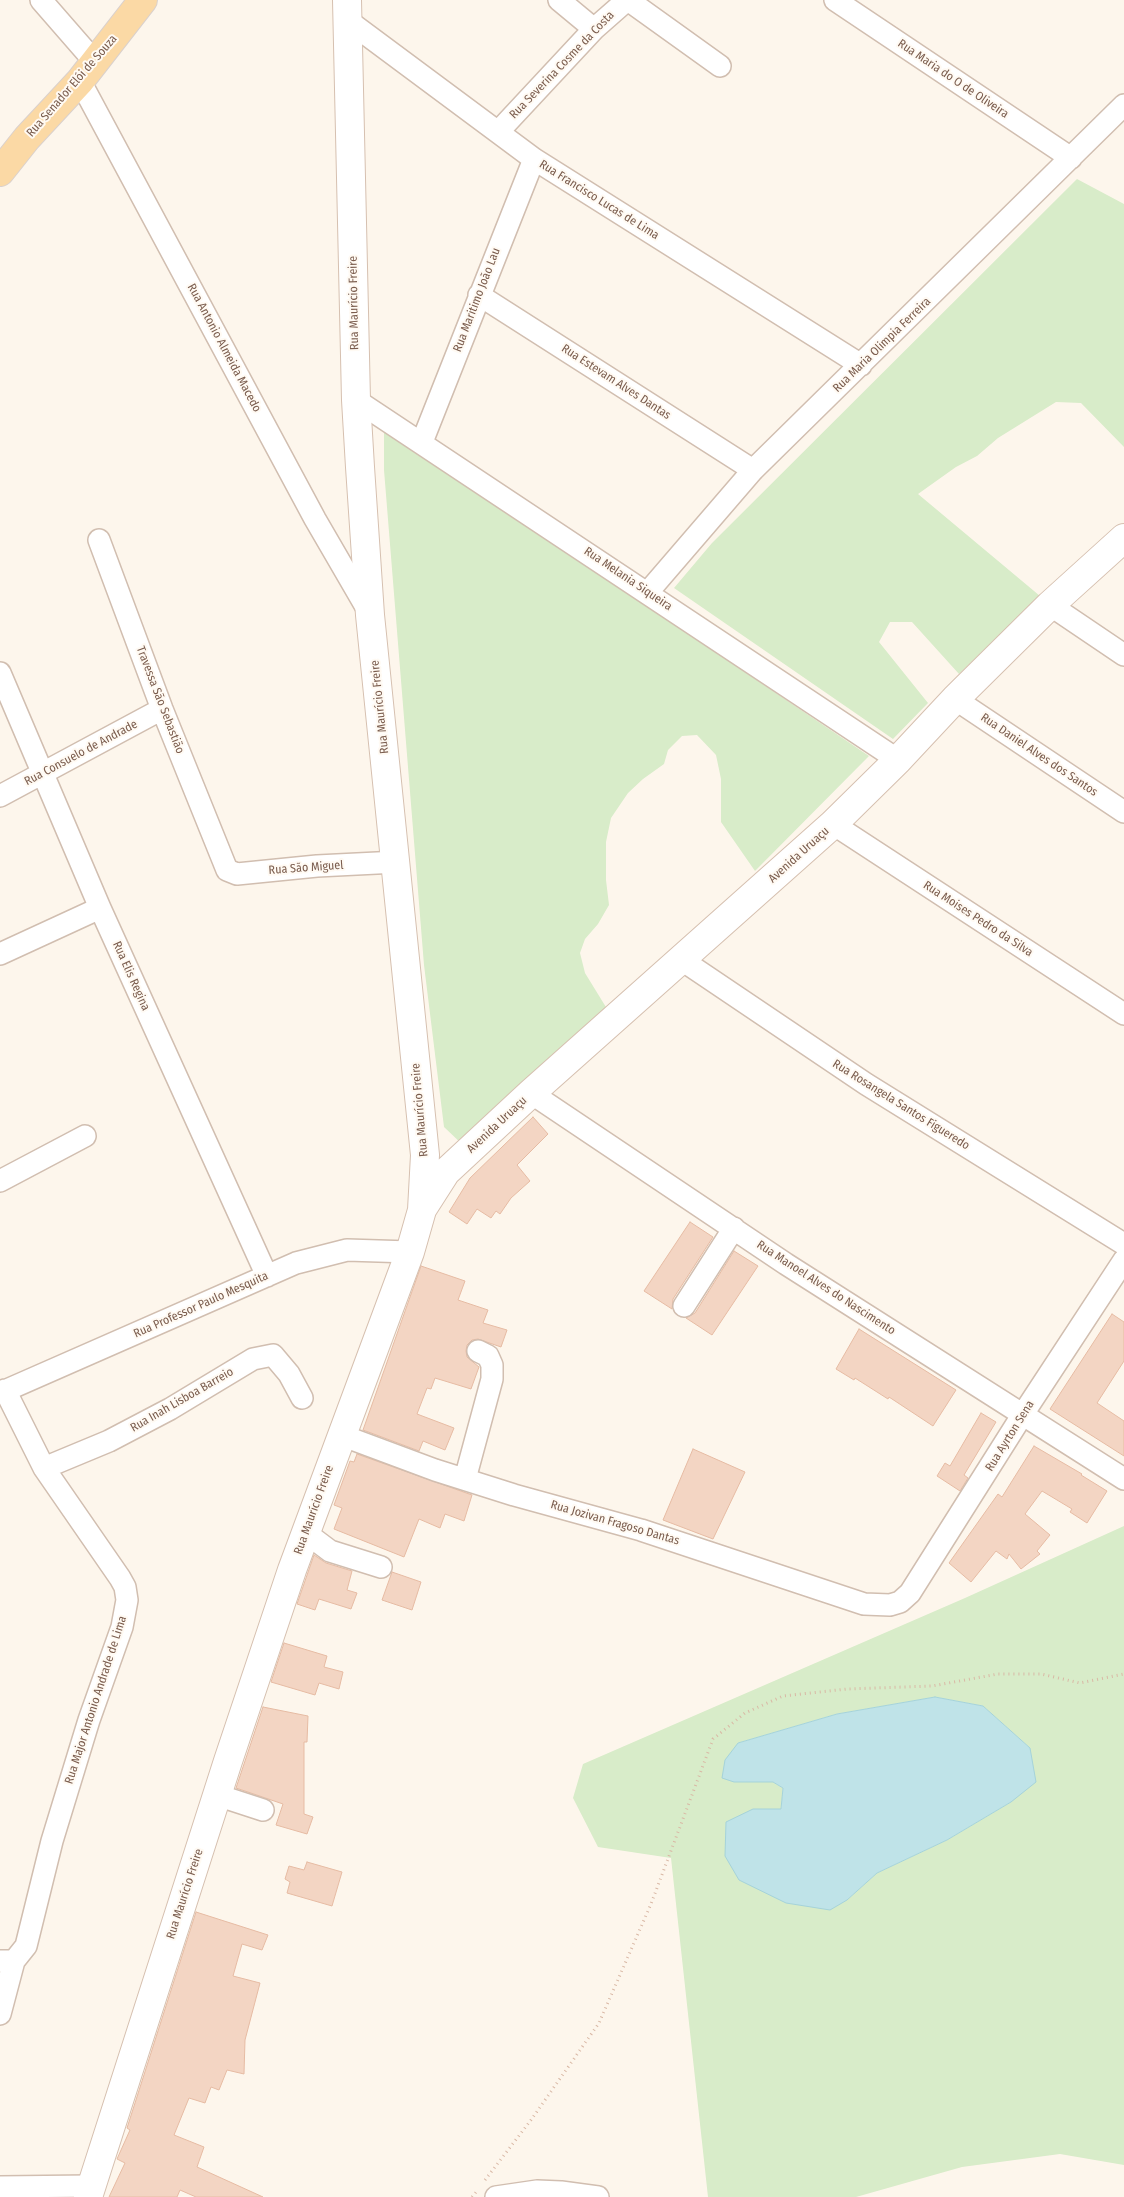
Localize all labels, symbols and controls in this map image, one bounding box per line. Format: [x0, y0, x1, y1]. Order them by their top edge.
street label: Rua Severina Cosme da Costa [507, 8, 617, 122]
street label: Rua Senador Elói de Souza [24, 32, 120, 140]
street label: Rua Maria do O de Oliveira [895, 37, 1011, 121]
street label: Rua Francisco Lucas de Lima [536, 157, 662, 243]
street label: Rua Maritimo João Lau [451, 246, 503, 354]
street label: Rua Maurício Freire [346, 256, 362, 350]
street label: Rua Antonio Almeida Macedo [184, 281, 264, 415]
street label: Rua Maria Olimpia Ferreira [830, 295, 934, 395]
street label: Rua Estevam Alves Dantas [559, 341, 673, 423]
street label: Rua Melania Siqueira [581, 544, 675, 614]
street label: Travessa São Sebastião [133, 644, 187, 756]
street label: Rua Maurício Freire [368, 659, 392, 755]
street label: Rua Daniel Alves dos Santos [978, 710, 1100, 800]
street label: Rua Consuelo de Andrade [22, 717, 140, 789]
street label: Avenida Uruaçu [766, 824, 832, 886]
street label: Rua São Miguel [268, 858, 344, 878]
street label: Rua Moises Pedro da Silva [920, 878, 1036, 960]
street label: Rua Elis Regina [109, 939, 153, 1013]
street label: Rua Rosangela Santos Figueredo [830, 1057, 972, 1153]
street label: Rua Maurício Freire [409, 1062, 431, 1158]
street label: Avenida Uruaçu [464, 1094, 530, 1156]
street label: Rua Manoel Alves do Nascimento [754, 1238, 898, 1338]
street label: Rua Professor Paulo Mesquita [132, 1269, 270, 1341]
street label: Rua Inah Lisboa Barreio [128, 1365, 236, 1435]
street label: Rua Ayrton Sena [983, 1398, 1037, 1474]
street label: Rua Maurício Freire [291, 1463, 337, 1557]
street label: Rua Jozivan Fragoso Dantas [549, 1498, 681, 1548]
street label: Rua Major Antonio Andrade de Lima [62, 1614, 130, 1786]
street label: Rua Maurício Freire [164, 1847, 206, 1941]

